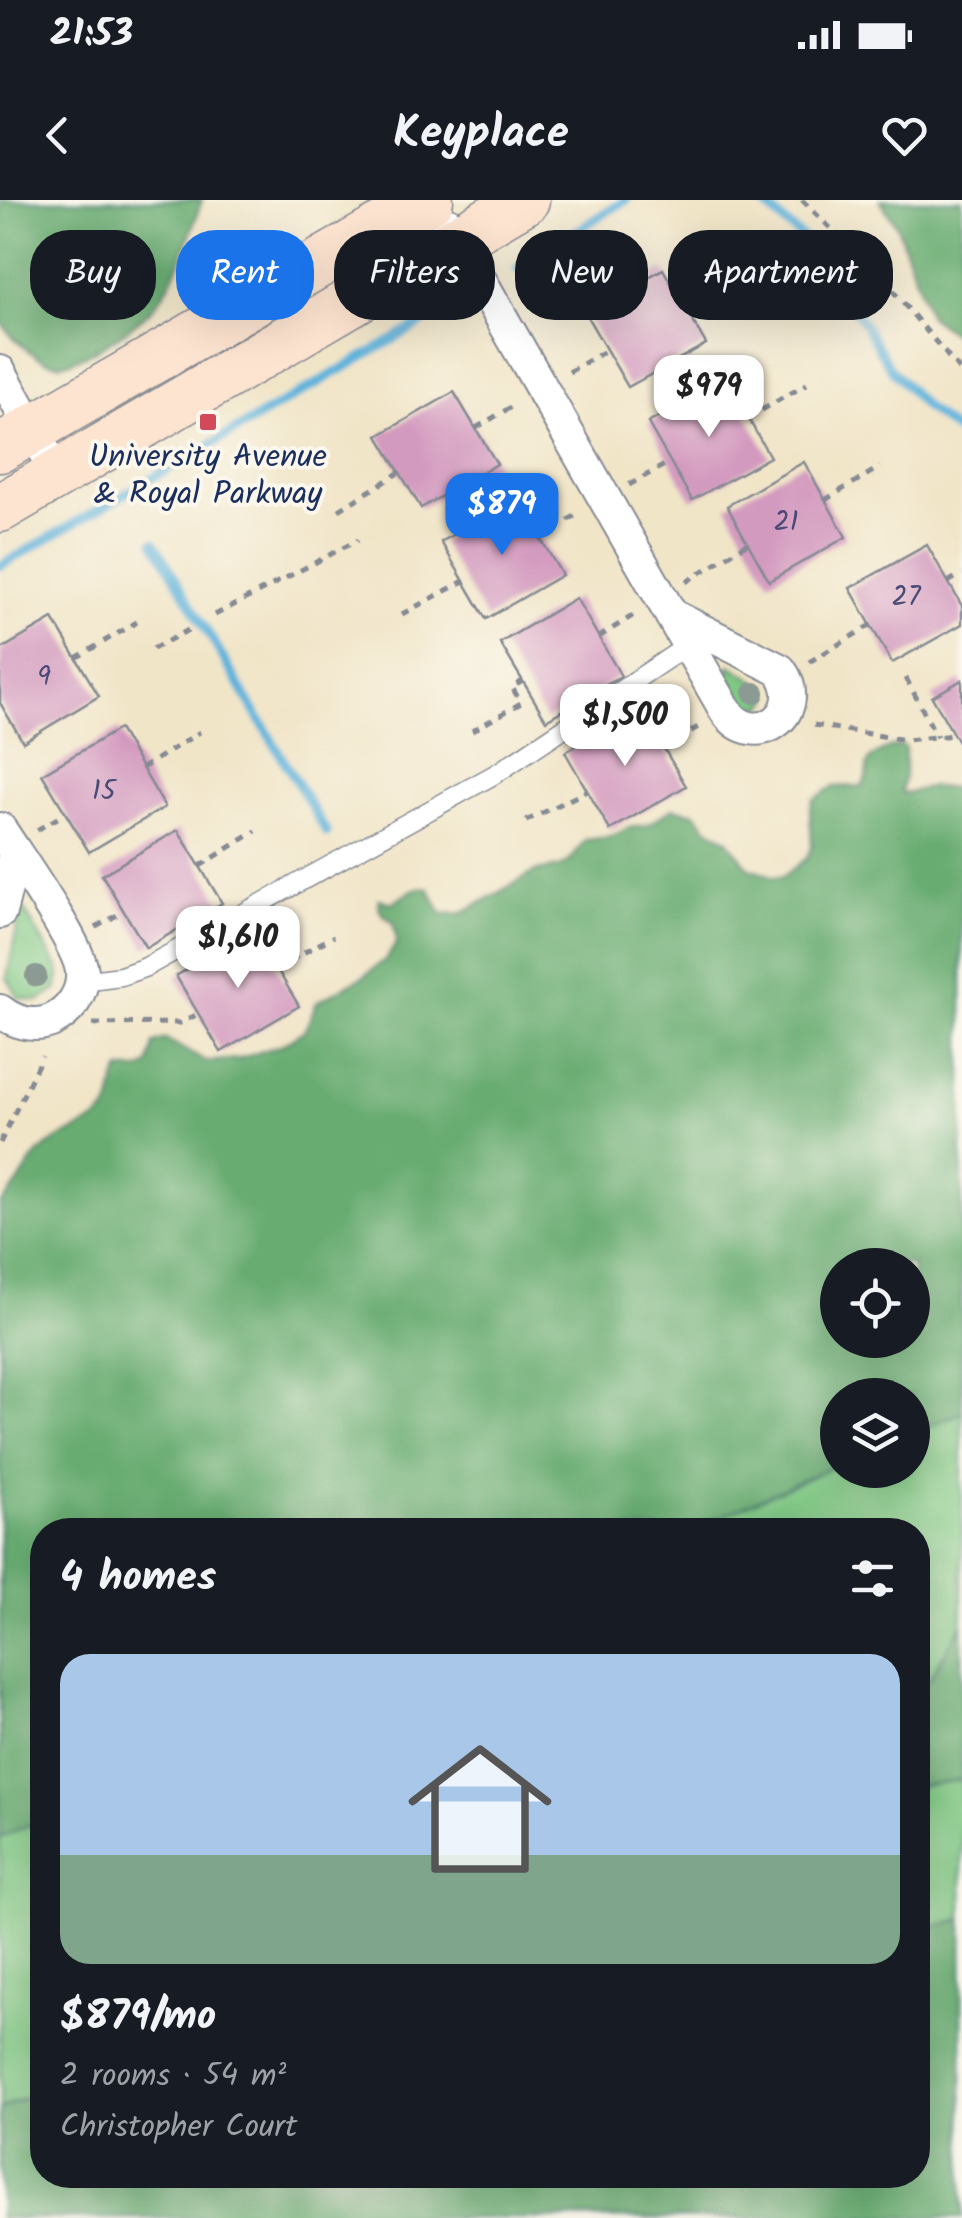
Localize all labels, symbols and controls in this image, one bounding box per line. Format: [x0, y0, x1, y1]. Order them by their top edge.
text: 21:53 [50, 5, 133, 65]
text: Keyplace [393, 99, 569, 171]
icon: back [30, 108, 85, 163]
icon: heart [877, 108, 932, 163]
chip: Buy [30, 230, 156, 320]
chip: Rent [176, 230, 314, 320]
chip: Filters [334, 230, 495, 320]
chip: New [515, 230, 648, 320]
chip: Apartment [668, 230, 893, 320]
pin: $979 [650, 355, 768, 440]
text: $979 [676, 362, 742, 413]
marker: University Avenue & Royal Parkway [197, 411, 219, 433]
place label: University Avenue & Royal Parkway [89, 432, 327, 520]
pin: $879 [443, 473, 561, 558]
text: $879 [467, 480, 537, 531]
house number: 21 [773, 500, 799, 545]
house number: 27 [891, 575, 922, 620]
house number: 9 [37, 655, 51, 700]
pin: $1,500 [544, 684, 706, 769]
text: $1,500 [582, 691, 668, 742]
house number: 15 [92, 769, 118, 814]
pin: $1,610 [157, 906, 319, 991]
text: $1,610 [198, 913, 278, 964]
map controls [820, 1248, 930, 1488]
button: locate [820, 1248, 930, 1358]
button: layers [820, 1378, 930, 1488]
text: 4 homes [60, 1545, 216, 1612]
icon: filters [845, 1551, 900, 1606]
icon: home [390, 1719, 570, 1899]
text: $879/mo [60, 1984, 216, 2051]
text: 2 rooms · 54 m² [60, 2051, 286, 2102]
text: Christopher Court [60, 2102, 297, 2153]

